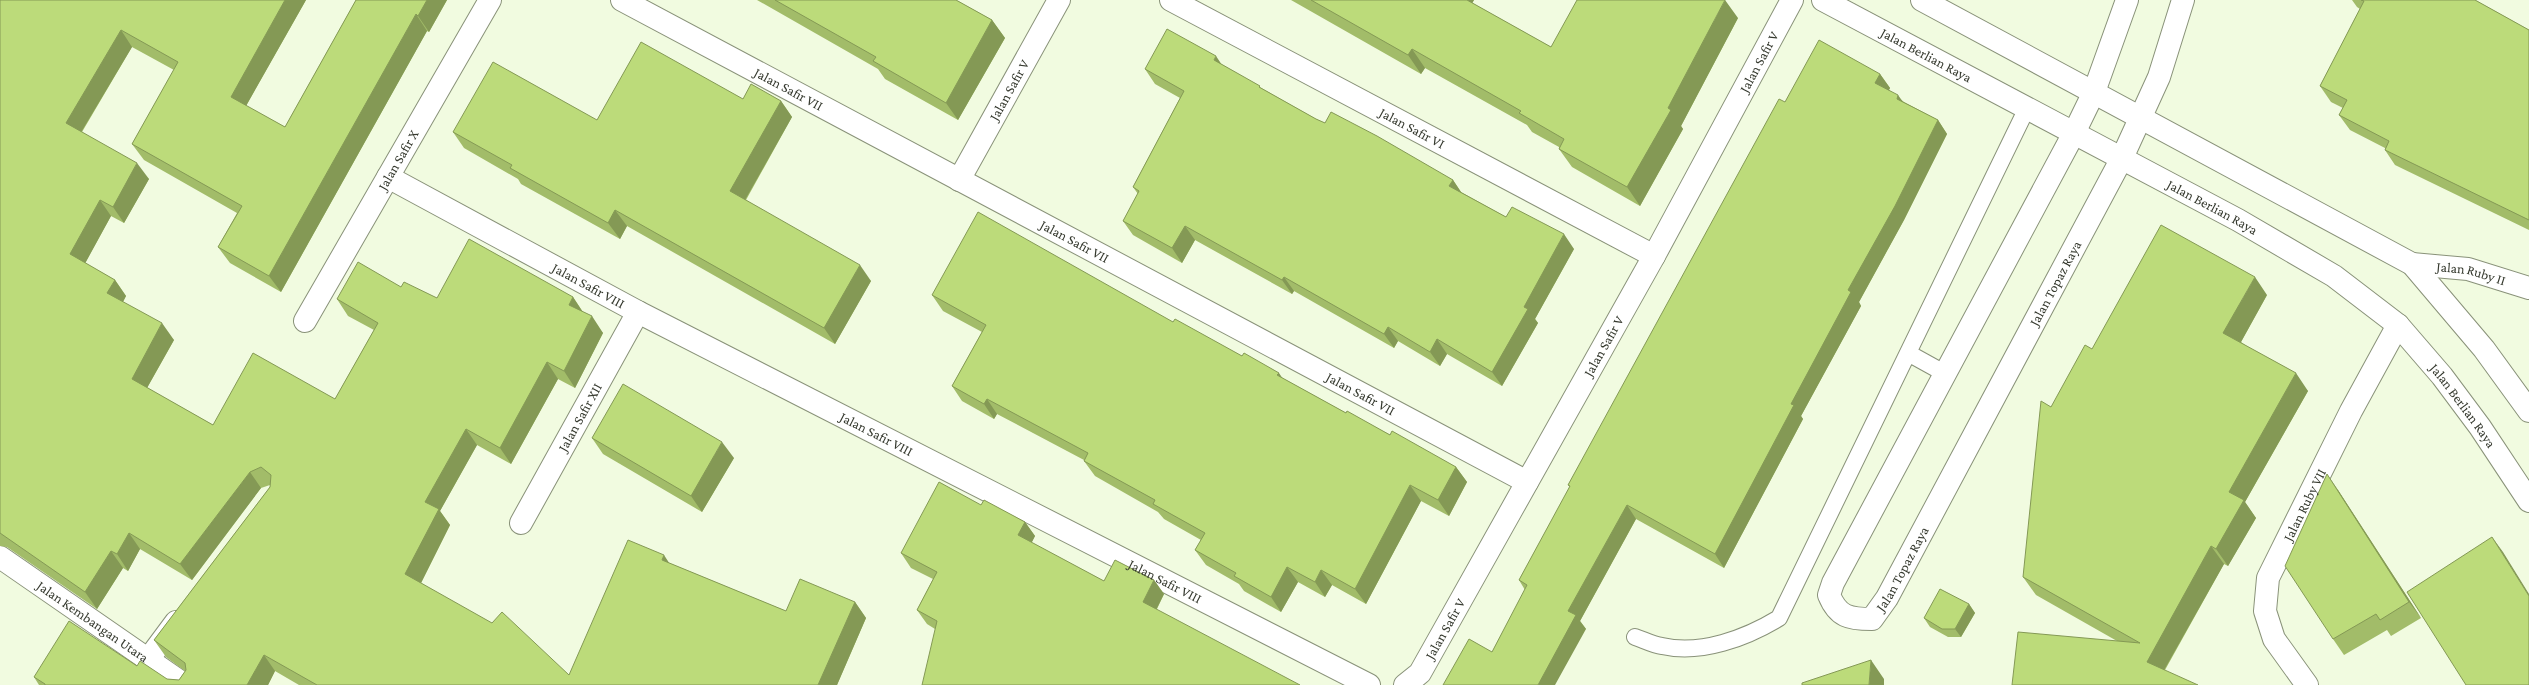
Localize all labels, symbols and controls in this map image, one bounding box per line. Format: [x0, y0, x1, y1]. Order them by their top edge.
street label: Jalan Berlian Raya [1876, 23, 1975, 86]
street label: Jalan Safir V [1735, 28, 1782, 97]
street label: Jalan Safir V [985, 57, 1032, 125]
street label: Jalan Safir VII [750, 63, 826, 114]
street label: Jalan Safir VI [1375, 103, 1447, 152]
street label: Jalan Safir X [373, 127, 422, 195]
street label: Jalan Berlian Raya [2163, 175, 2261, 238]
street label: Jalan Safir VII [1036, 215, 1112, 266]
street label: Jalan Topaz Raya [2025, 237, 2085, 330]
street label: Jalan Safir VIII [548, 258, 628, 311]
street label: Jalan Ruby II [2434, 258, 2508, 288]
street label: Jalan Safir V [1579, 313, 1627, 381]
street label: Jalan Berlian Raya [2425, 359, 2500, 451]
street label: Jalan Safir VII [1322, 368, 1398, 418]
street label: Jalan Safir XII [553, 380, 605, 456]
street label: Jalan Safir VIII [836, 408, 916, 459]
street label: Jalan Ruby VII [2279, 466, 2329, 545]
street label: Jalan Topaz Raya [1871, 523, 1932, 616]
street label: Jalan Safir VIII [1124, 555, 1204, 606]
street label: Jalan Kembangan Utara [32, 576, 152, 666]
street label: Jalan Safir V [1420, 596, 1468, 664]

